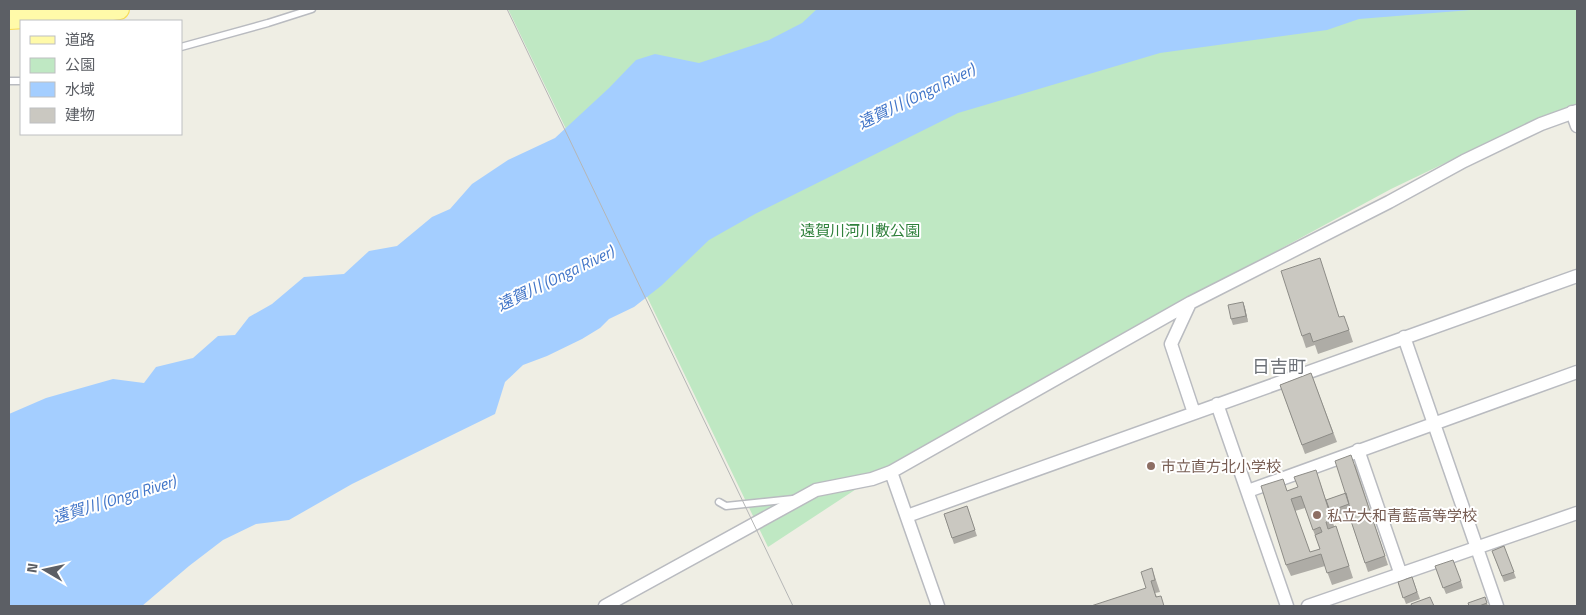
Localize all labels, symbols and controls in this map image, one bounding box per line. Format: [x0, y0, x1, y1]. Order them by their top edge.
legend [20, 20, 182, 135]
text: 道路 [65, 28, 95, 51]
text: 公園 [65, 53, 95, 76]
water label: 遠賀川 (Onga River) [853, 57, 980, 135]
text: 水域 [65, 78, 95, 101]
text: 建物 [65, 103, 95, 126]
park label: 遠賀川河川敷公園 [800, 219, 920, 242]
water label: 遠賀川 (Onga River) [492, 239, 619, 317]
district label: 日吉町 [1252, 353, 1306, 380]
place label: 市立直方北小学校 [1161, 455, 1281, 478]
marker: 市立直方北小学校 [1145, 460, 1157, 472]
water label: 遠賀川 (Onga River) [49, 468, 180, 529]
place label: 私立大和青藍高等学校 [1327, 504, 1477, 527]
marker: 私立大和青藍高等学校 [1311, 509, 1323, 521]
north arrow [20, 545, 70, 595]
text: N [21, 561, 43, 574]

